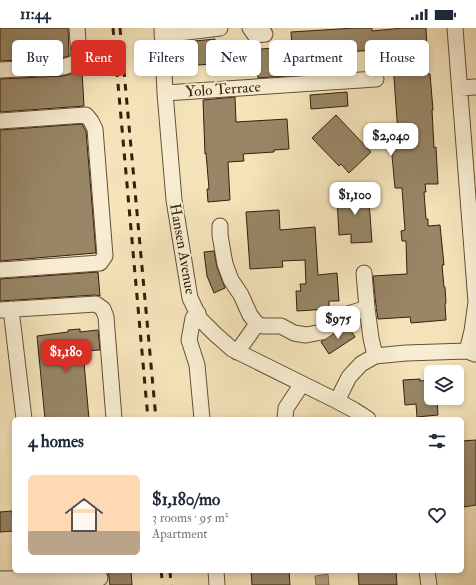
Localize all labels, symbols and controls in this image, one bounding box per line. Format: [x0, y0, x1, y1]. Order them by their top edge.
text: 11:44 [20, 5, 51, 24]
chip: Buy [12, 40, 63, 76]
chip: Rent [71, 40, 126, 76]
chip: Filters [134, 40, 198, 76]
chip: New [206, 40, 261, 76]
chip: Apartment [269, 40, 357, 76]
chip: House [365, 40, 429, 76]
street label: Yolo Terrace [185, 77, 261, 102]
pin: $2,040 [358, 123, 424, 157]
text: $2,040 [372, 128, 410, 144]
pin: $1,100 [322, 182, 388, 216]
text: $1,100 [339, 187, 371, 203]
street label: Hansen Avenue [165, 202, 200, 296]
pin: $975 [314, 306, 362, 340]
text: $975 [325, 311, 351, 327]
pin: $1,180 [33, 339, 99, 373]
text: $1,180 [50, 344, 82, 360]
map controls [424, 365, 464, 405]
button: layers [424, 365, 464, 405]
icon: filters [426, 430, 448, 452]
text: 4 homes [28, 431, 84, 452]
text: $1,180/mo [152, 489, 220, 510]
icon: home [60, 491, 108, 539]
icon: heart [426, 504, 448, 526]
text: 3 rooms · 95 m² [152, 510, 228, 526]
text: Apartment [152, 526, 208, 542]

